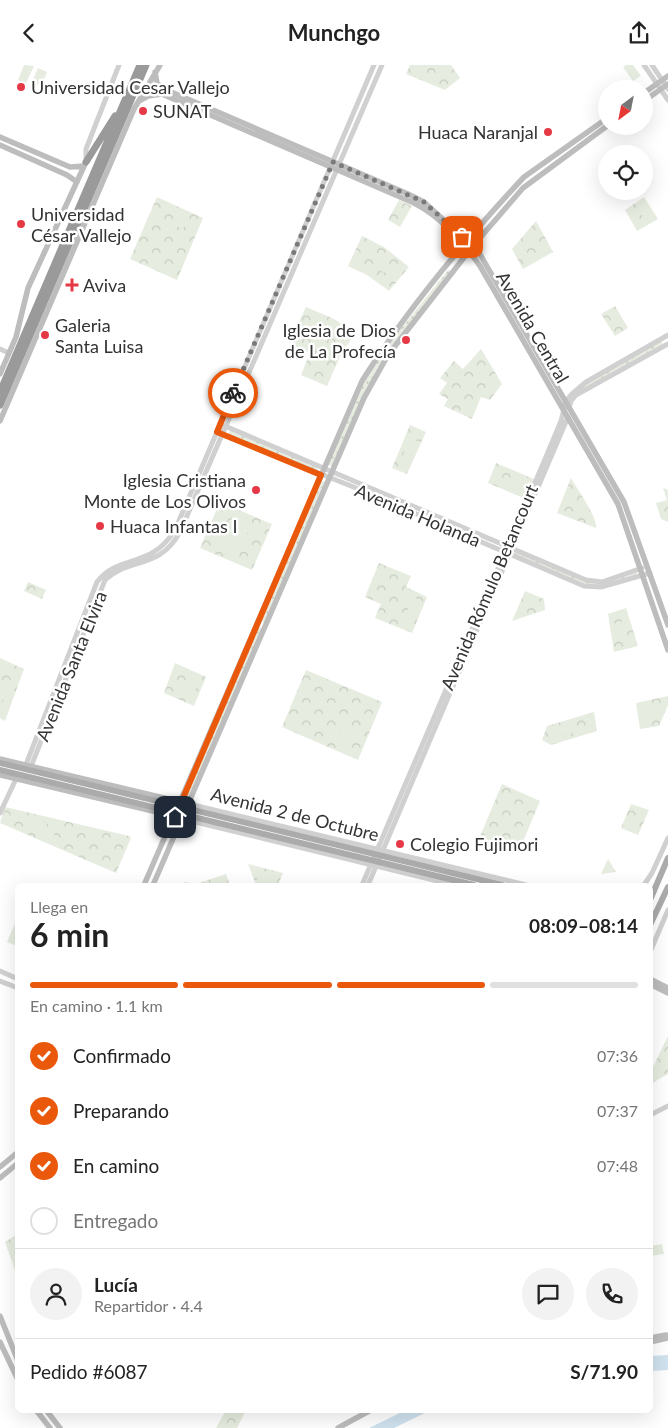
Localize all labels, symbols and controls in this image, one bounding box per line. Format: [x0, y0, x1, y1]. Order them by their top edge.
icon: back [15, 19, 43, 47]
text: Munchgo [288, 19, 380, 46]
icon: share [625, 19, 653, 47]
place label: Universidad Cesar Vallejo [31, 76, 230, 98]
north arrow [598, 80, 652, 135]
map controls [598, 80, 653, 200]
marker: Universidad Cesar Vallejo [15, 81, 27, 93]
place label: SUNAT [153, 100, 212, 122]
marker: SUNAT [137, 105, 149, 117]
place label: Huaca Naranjal [418, 121, 538, 143]
marker: Huaca Naranjal [542, 126, 554, 138]
button: locate [598, 145, 653, 200]
place label: Universidad César Vallejo [31, 203, 132, 246]
pin [441, 216, 483, 258]
marker: Universidad César Vallejo [15, 218, 27, 230]
icon: bag [448, 223, 476, 251]
street label: Avenida Central [492, 267, 574, 387]
place label: Aviva [83, 274, 126, 296]
marker: Aviva [65, 278, 79, 292]
place label: Galeria Santa Luisa [55, 314, 143, 357]
place label: Iglesia de Dios de La Profecía [282, 319, 396, 362]
marker: Galeria Santa Luisa [39, 329, 51, 341]
marker: Iglesia de Dios de La Profecía [400, 334, 412, 346]
courier [208, 368, 258, 418]
icon: bike [219, 379, 247, 407]
place label: Iglesia Cristiana Monte de Los Olivos [84, 469, 246, 512]
street label: Avenida Holanda [352, 479, 484, 551]
street label: Avenida Rómulo Betancourt [436, 481, 542, 693]
marker: Iglesia Cristiana Monte de Los Olivos [250, 484, 262, 496]
place label: Huaca Infantas I [110, 515, 237, 537]
marker: Huaca Infantas I [94, 520, 106, 532]
street label: Avenida Santa Elvira [31, 588, 111, 744]
street label: Avenida 2 de Octubre [209, 782, 381, 846]
pin [154, 796, 196, 838]
icon: home [161, 803, 189, 831]
place label: Colegio Fujimori [410, 833, 538, 855]
marker: Colegio Fujimori [394, 838, 406, 850]
text: Llega en [30, 897, 88, 916]
text: 08:09–08:14 [529, 914, 638, 937]
text: 6 min [30, 915, 109, 954]
text: En camino · 1.1 km [30, 996, 163, 1015]
icon: check [30, 1042, 58, 1070]
text: Confirmado [73, 1044, 171, 1067]
text: 07:36 [597, 1046, 638, 1065]
icon: check [30, 1097, 58, 1125]
text: Preparando [73, 1099, 169, 1122]
text: 07:37 [597, 1101, 638, 1120]
icon: check [30, 1152, 58, 1180]
text: En camino [73, 1154, 159, 1177]
text: 07:48 [597, 1156, 638, 1175]
text: Entregado [73, 1209, 158, 1232]
button: person [30, 1268, 82, 1320]
button: chat [522, 1268, 574, 1320]
button: phone [586, 1268, 638, 1320]
text: Lucía [94, 1273, 138, 1296]
text: Repartidor · 4.4 [94, 1296, 203, 1315]
text: Pedido #6087 [30, 1360, 148, 1383]
text: S/71.90 [570, 1360, 638, 1383]

